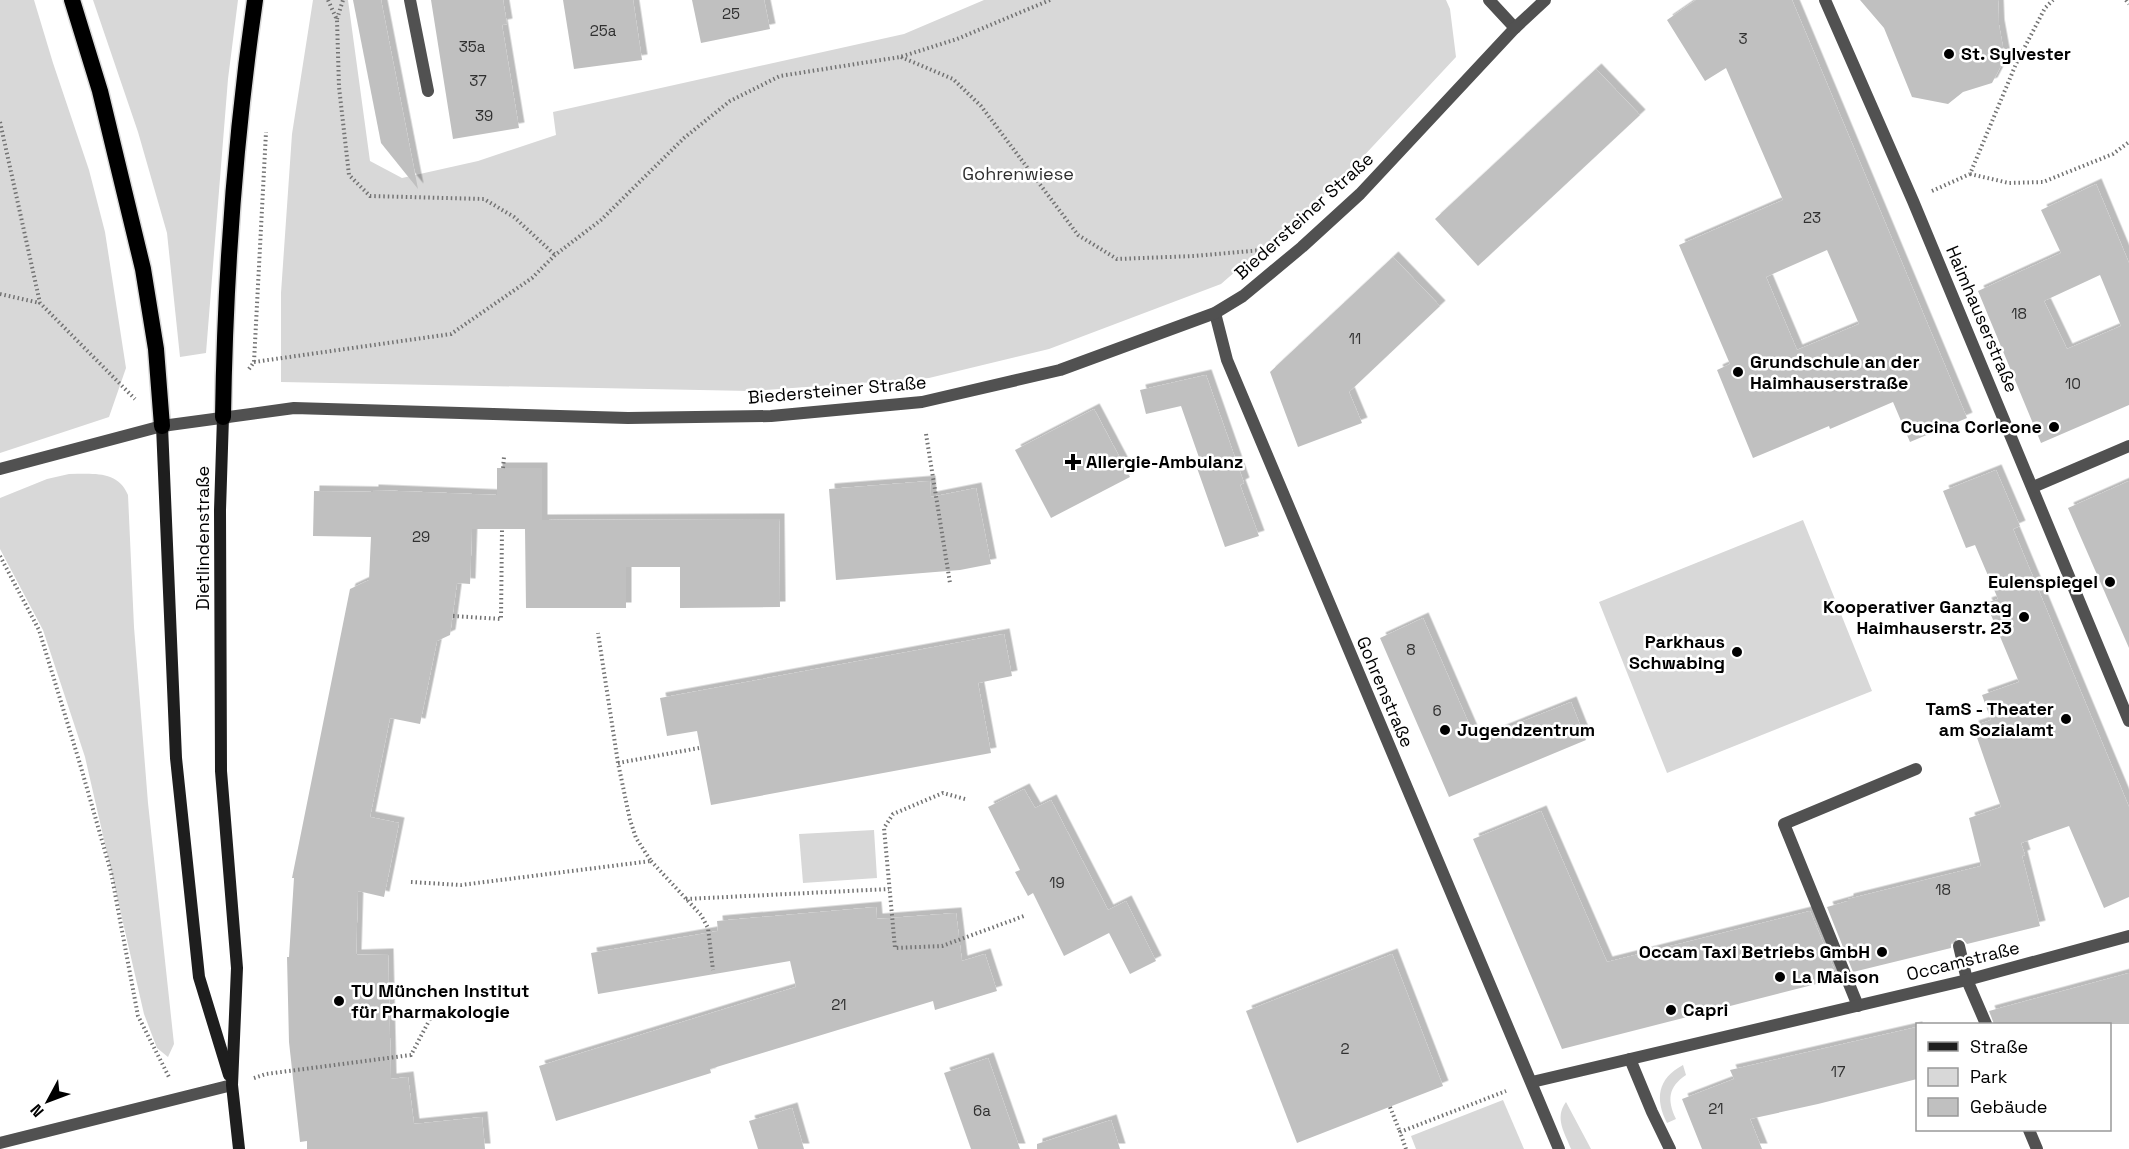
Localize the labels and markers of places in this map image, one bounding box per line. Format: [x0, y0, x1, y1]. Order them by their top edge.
place label: St. Sylvester [1961, 42, 2071, 65]
marker: St. Sylvester [1942, 47, 1956, 61]
place label: Grundschule an der Haimhauserstraße [1750, 350, 1920, 394]
marker: Grundschule an der Haimhauserstraße [1731, 365, 1745, 379]
place label: Cucina Corleone [1901, 415, 2042, 438]
marker: Cucina Corleone [2047, 420, 2061, 434]
place label: Allergie-Ambulanz [1086, 450, 1243, 473]
marker: Allergie-Ambulanz [1064, 453, 1082, 471]
place label: Eulenspiegel [1988, 570, 2098, 593]
marker: Eulenspiegel [2103, 575, 2117, 589]
place label: Kooperativer Ganztag Haimhauserstr. 23 [1823, 595, 2012, 639]
marker: Kooperativer Ganztag Haimhauserstr. 23 [2017, 610, 2031, 624]
place label: Parkhaus Schwabing [1629, 630, 1725, 674]
marker: Parkhaus Schwabing [1730, 645, 1744, 659]
place label: TamS - Theater am Sozialamt [1926, 697, 2054, 741]
marker: TamS - Theater am Sozialamt [2059, 712, 2073, 726]
place label: Jugendzentrum [1457, 718, 1595, 741]
marker: Jugendzentrum [1438, 723, 1452, 737]
place label: Occam Taxi Betriebs GmbH [1639, 940, 1870, 963]
marker: Occam Taxi Betriebs GmbH [1875, 945, 1889, 959]
place label: La Maison [1792, 965, 1879, 988]
marker: La Maison [1773, 970, 1787, 984]
place label: TU München Institut für Pharmakologie [351, 979, 530, 1023]
marker: TU München Institut für Pharmakologie [332, 994, 346, 1008]
place label: Capri [1683, 998, 1728, 1021]
marker: Capri [1664, 1003, 1678, 1017]

